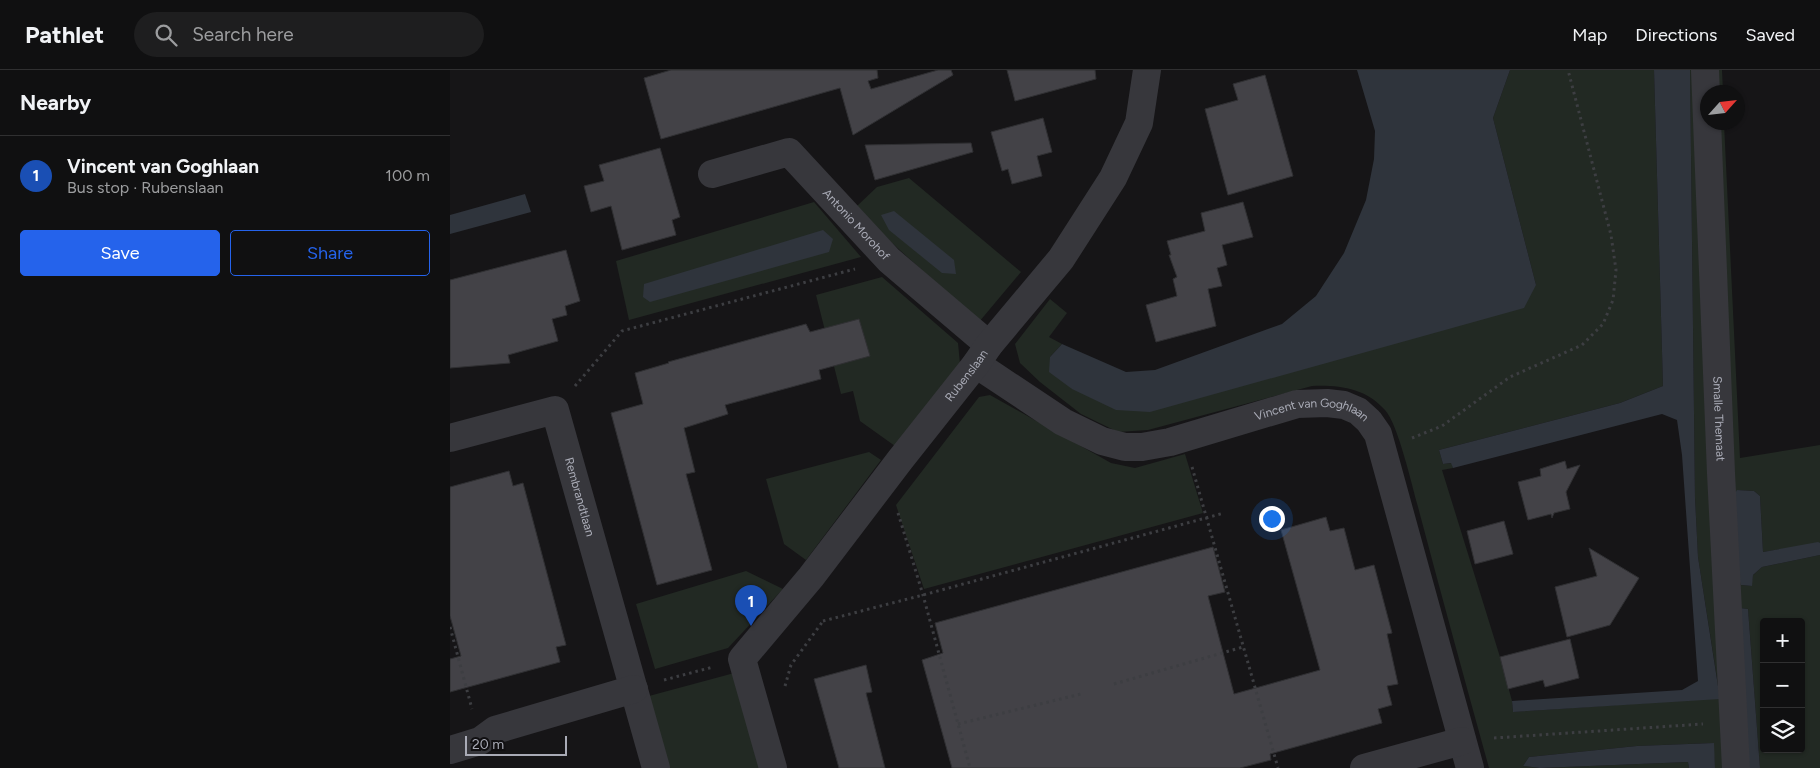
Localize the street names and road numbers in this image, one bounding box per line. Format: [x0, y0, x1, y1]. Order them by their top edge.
street label: Antonio Morohof [820, 186, 893, 264]
street label: Rubenslaan [942, 347, 991, 404]
street label: Smalle Themaat [1710, 376, 1728, 462]
street label: Vincent van Goghlaan [1253, 396, 1372, 425]
street label: Rembrandtlaan [562, 456, 597, 538]

